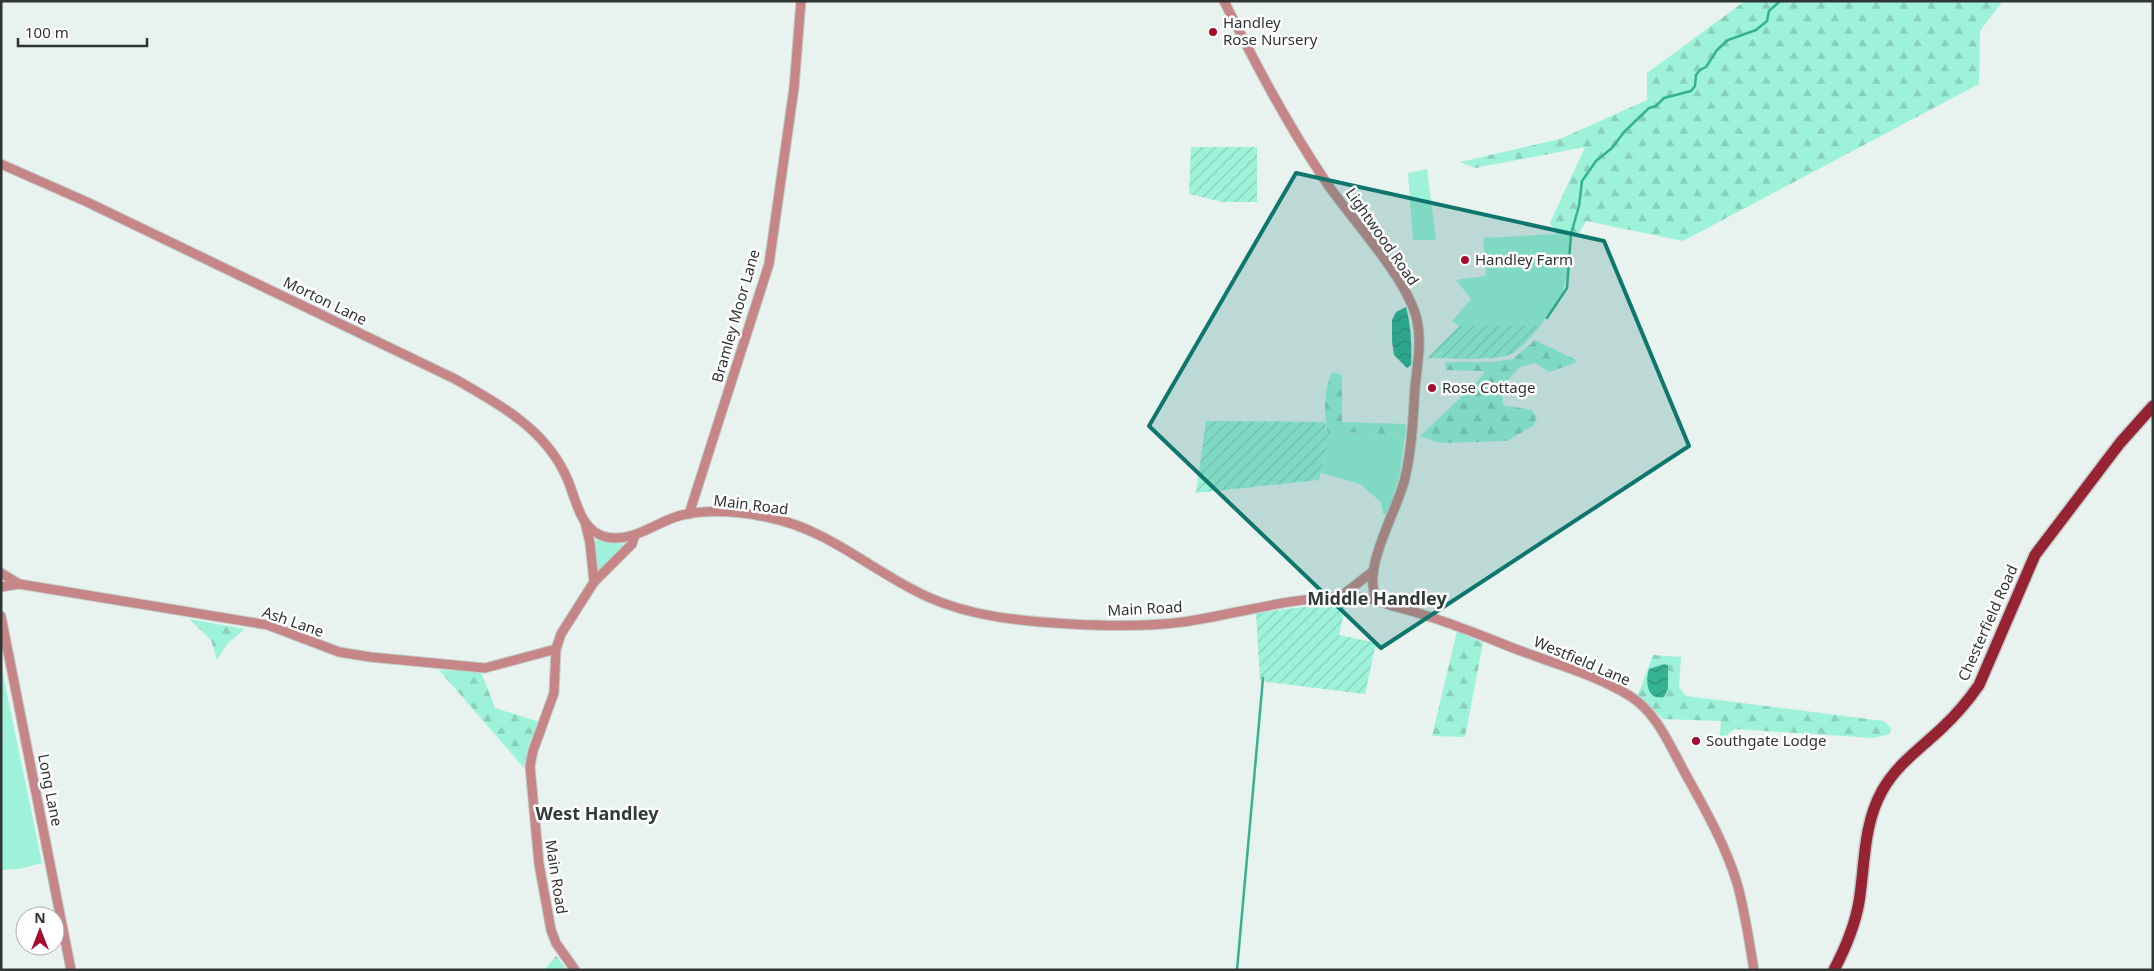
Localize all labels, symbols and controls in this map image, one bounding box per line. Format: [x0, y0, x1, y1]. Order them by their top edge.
place label: Handley Rose Nursery [1223, 12, 1318, 49]
scale bar [18, 15, 146, 47]
text: 100 m [25, 22, 69, 42]
marker: Handley Rose Nursery [1207, 26, 1219, 38]
street label: Lightwood Road [1342, 184, 1424, 289]
street label: Bramley Moor Lane [706, 247, 764, 385]
place label: Handley Farm [1475, 249, 1573, 269]
marker: Handley Farm [1459, 254, 1471, 266]
street label: Morton Lane [280, 271, 371, 329]
place label: Rose Cottage [1442, 377, 1535, 397]
marker: Rose Cottage [1426, 382, 1438, 394]
street label: Main Road [713, 490, 790, 519]
street label: Chesterfield Road [1953, 561, 2022, 684]
district label: Middle Handley [1307, 586, 1447, 610]
street label: Main Road [1107, 596, 1183, 620]
street label: Ash Lane [260, 601, 327, 641]
street label: Westfield Lane [1531, 631, 1634, 689]
place label: Southgate Lodge [1706, 730, 1827, 750]
marker: Southgate Lodge [1690, 735, 1702, 747]
street label: Long Lane [34, 752, 68, 828]
district label: West Handley [536, 801, 659, 825]
street label: Main Road [541, 838, 573, 916]
north arrow [15, 906, 65, 956]
text: N [34, 908, 46, 927]

